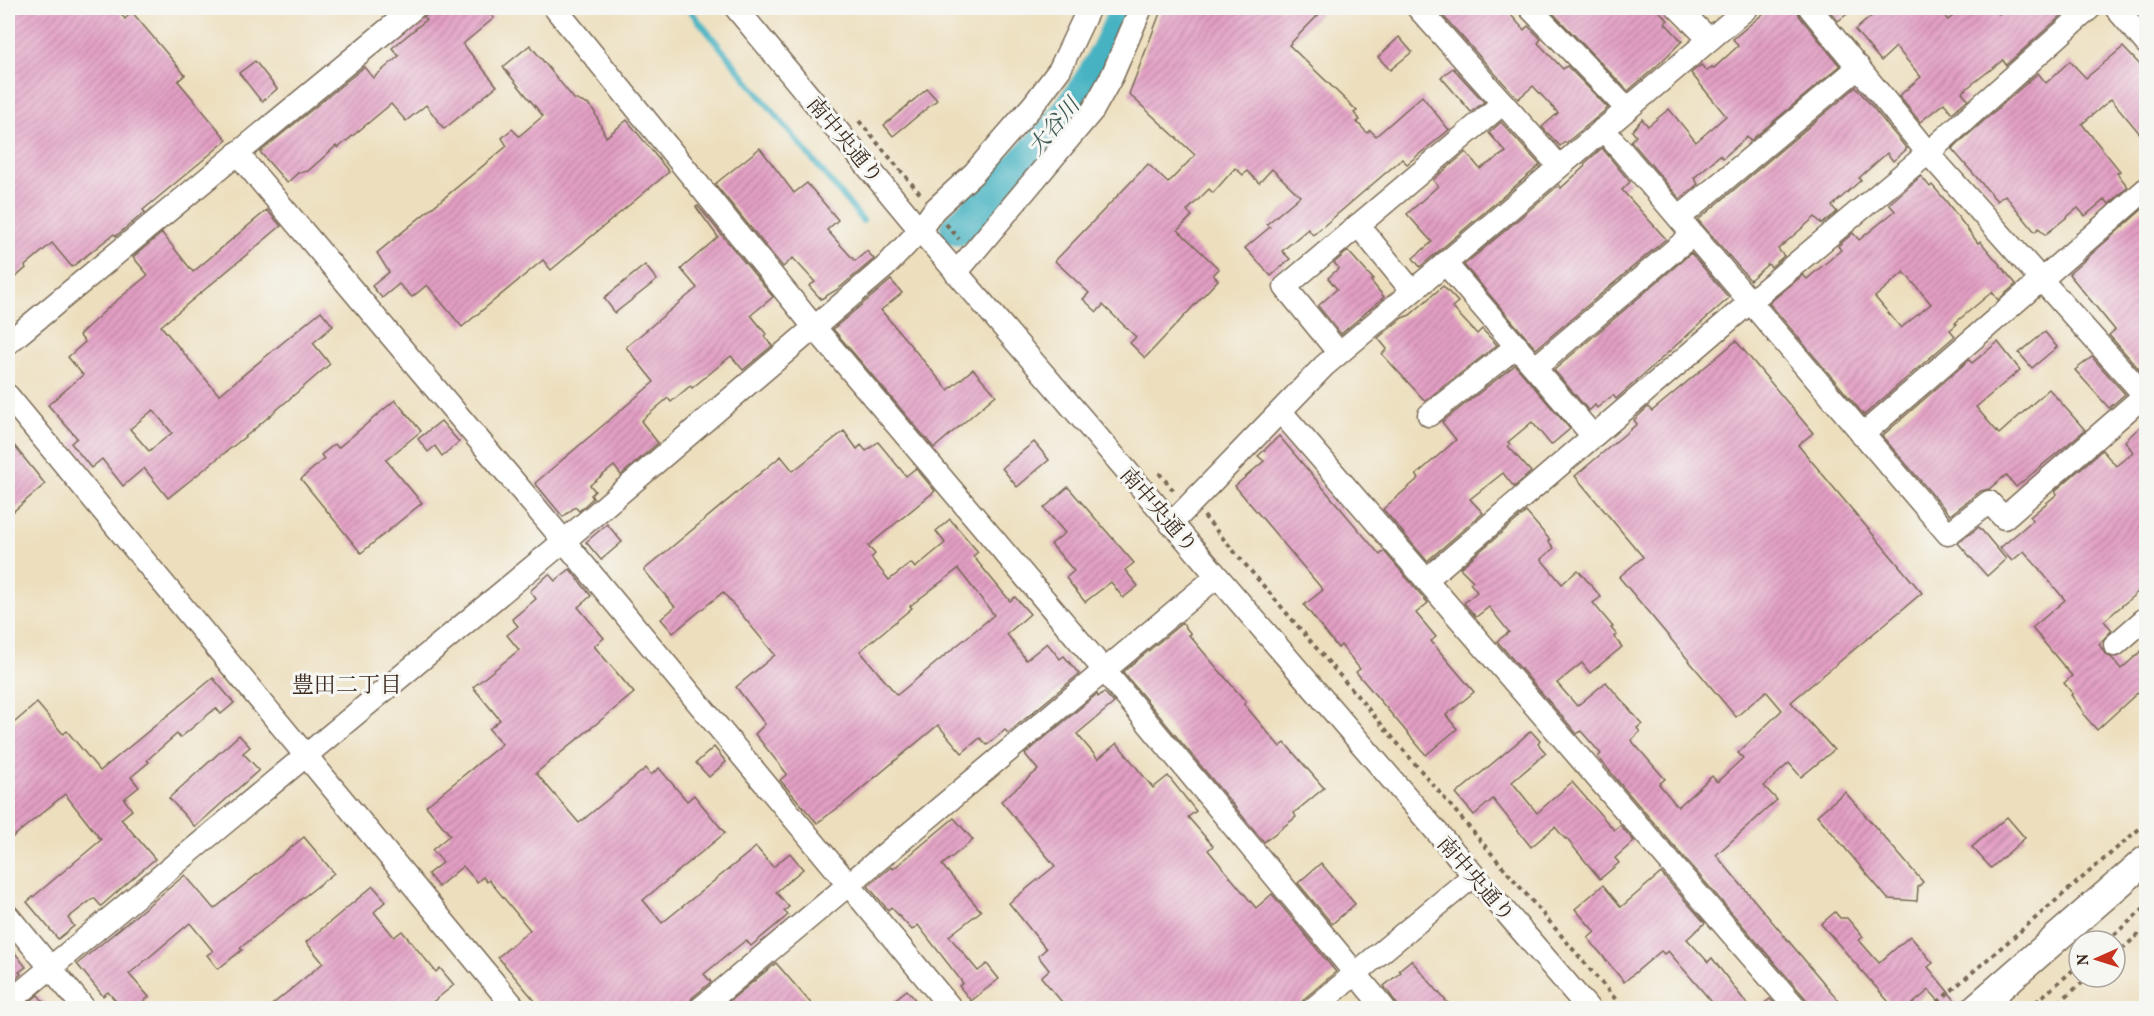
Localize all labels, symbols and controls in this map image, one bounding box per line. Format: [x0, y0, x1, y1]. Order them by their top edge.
street label: 南中央通り [799, 91, 889, 191]
water label: 大谷川 [1022, 91, 1089, 163]
street label: 南中央通り [1112, 462, 1203, 560]
district label: 豊田二丁目 [292, 671, 402, 702]
street label: 南中央通り [1429, 831, 1520, 929]
north arrow [2067, 929, 2127, 989]
text: N [2073, 953, 2095, 966]

